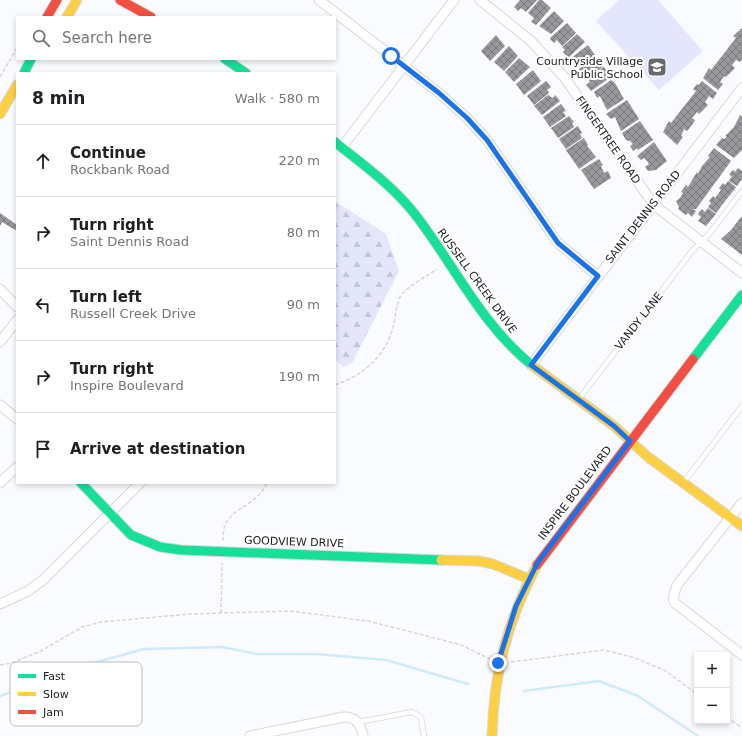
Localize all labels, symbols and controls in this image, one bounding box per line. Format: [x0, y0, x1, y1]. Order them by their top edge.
search box [16, 16, 336, 60]
icon: search [30, 27, 52, 49]
text: Search here [62, 29, 152, 47]
route start [382, 47, 400, 65]
place label: Countryside Village Public School [536, 55, 643, 81]
school or university icon: Countryside Village Public School [646, 56, 668, 78]
text: 8 min [32, 88, 85, 108]
text: Walk · 580 m [235, 91, 320, 106]
street label: FINGERTREE ROAD [573, 94, 643, 186]
text: Continue [70, 144, 146, 162]
icon: ahead [32, 150, 54, 172]
text: 220 m [278, 153, 320, 168]
text: Rockbank Road [70, 162, 170, 177]
street label: SAINT DENNIS ROAD [603, 168, 683, 266]
text: Turn right [70, 216, 154, 234]
icon: right [32, 222, 54, 244]
text: 80 m [287, 225, 320, 240]
street label: RUSSELL CREEK DRIVE [435, 226, 519, 336]
text: Saint Dennis Road [70, 234, 189, 249]
text: Turn left [70, 288, 142, 306]
street label: VANDY LANE [612, 289, 666, 352]
icon: left [32, 294, 54, 316]
text: 90 m [287, 297, 320, 312]
text: Russell Creek Drive [70, 306, 196, 321]
text: Turn right [70, 360, 154, 378]
icon: right [32, 366, 54, 388]
text: 190 m [278, 369, 320, 384]
text: Inspire Boulevard [70, 378, 184, 393]
icon: arrive [32, 438, 54, 460]
text: Arrive at destination [70, 440, 245, 458]
street label: INSPIRE BOULEVARD [535, 444, 615, 542]
street label: GOODVIEW DRIVE [244, 534, 344, 550]
map controls [694, 652, 730, 724]
button: + [694, 652, 730, 688]
route end [489, 654, 507, 672]
legend [10, 662, 142, 726]
text: Fast [43, 670, 66, 683]
text: Slow [43, 688, 69, 701]
button: − [694, 688, 730, 724]
text: Jam [42, 706, 64, 719]

